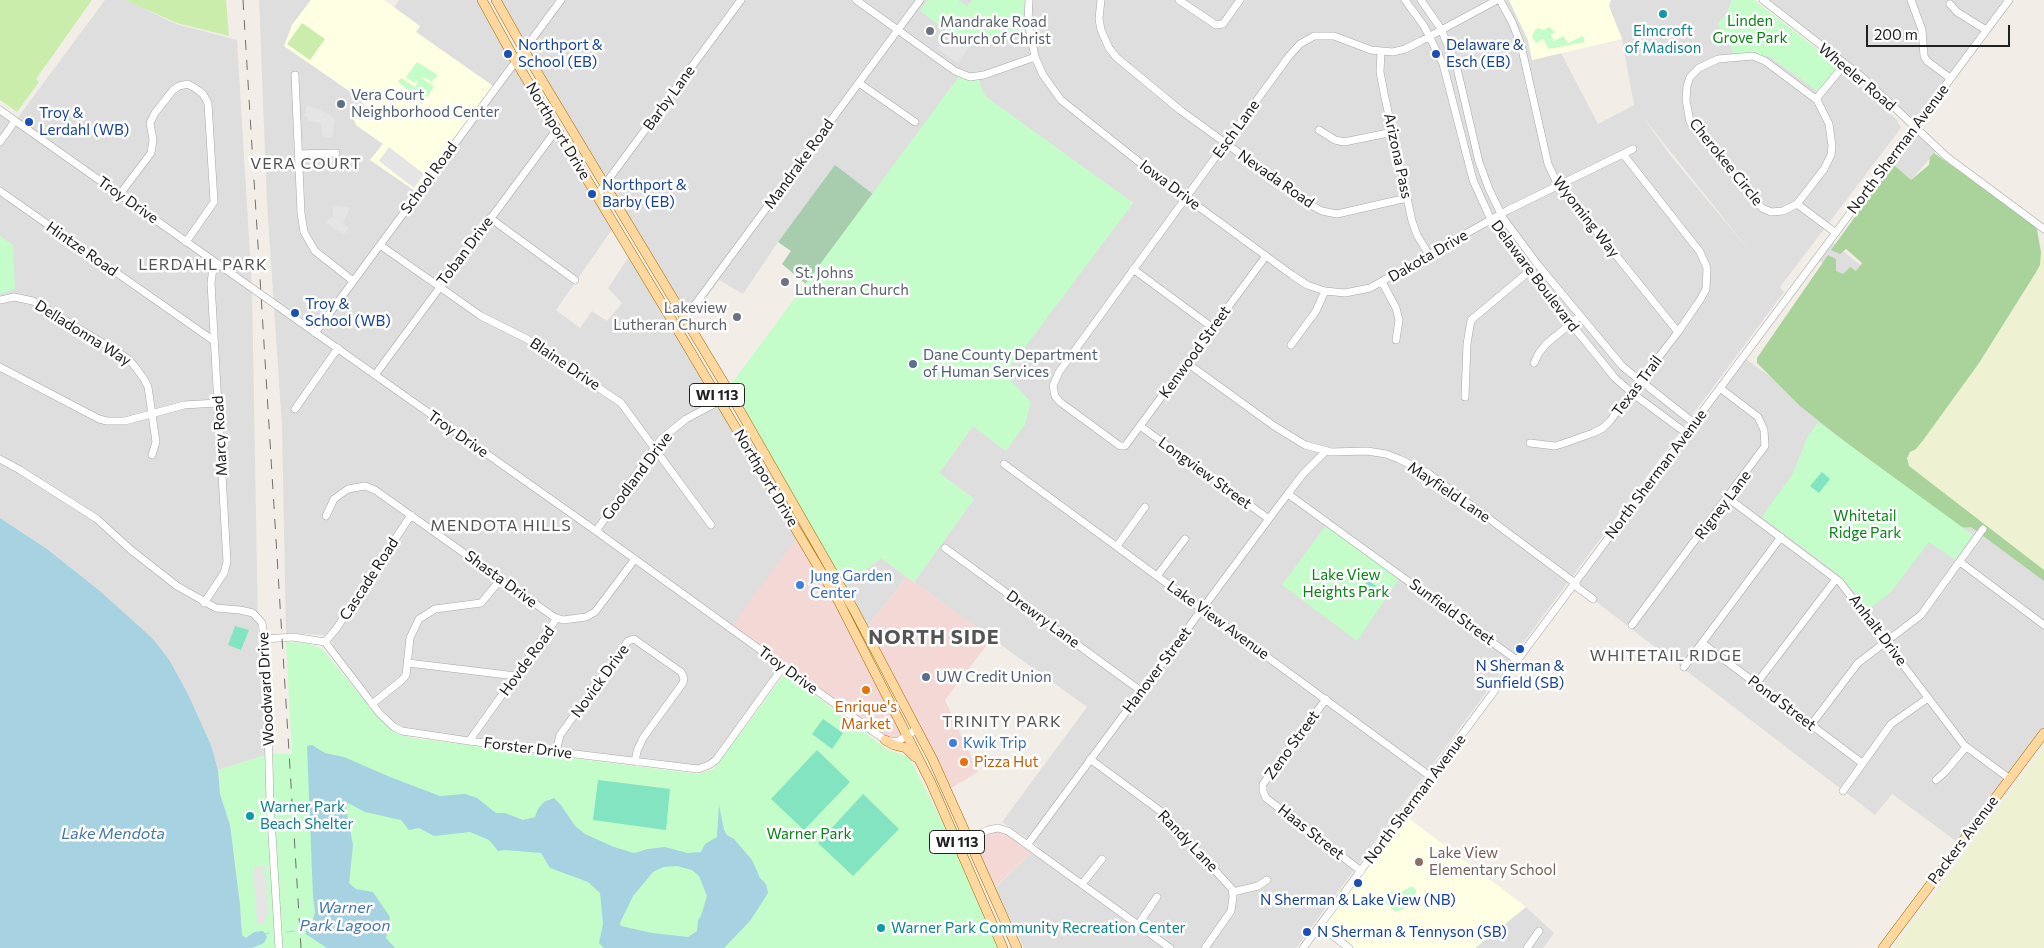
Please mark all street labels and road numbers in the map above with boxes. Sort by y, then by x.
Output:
street label: Wheeler Road [1815,39,1899,115]
street label: Barby Lane [639,62,699,134]
street label: Northport Drive [522,79,594,183]
street label: North Sherman Avenue [1843,81,1953,217]
street label: Esch Lane [1209,96,1263,162]
street label: Arizona Pass [1380,112,1416,200]
street label: Cherokee Circle [1685,115,1767,209]
street label: Mandrake Road [760,116,838,212]
street label: School Road [397,139,461,217]
street label: Nevada Road [1234,146,1318,212]
street label: Iowa Drive [1136,156,1204,214]
street label: Troy Drive [94,173,162,227]
street label: Wyoming Way [1549,173,1623,261]
street label: Toban Drive [433,213,497,289]
street label: Delaware Boulevard [1487,217,1583,335]
street label: Hintze Road [43,218,121,280]
street label: Dakota Drive [1385,226,1471,286]
street label: Delladonna Way [32,296,134,370]
street label: Kenwood Street [1156,302,1234,402]
street label: Blaine Drive [526,334,604,394]
street label: Texas Trail [1608,352,1666,420]
road number: WI 113 [690,384,744,406]
street label: Marcy Road [209,395,231,477]
street label: North Sherman Avenue [1601,406,1711,542]
street label: Troy Drive [424,407,492,461]
street label: Northport Drive [730,426,802,530]
street label: Goodland Drive [598,428,676,524]
street label: Longview Street [1155,433,1255,513]
street label: Mayfield Lane [1404,458,1494,526]
street label: Rigney Lane [1691,467,1755,543]
street label: Cascade Road [336,534,402,624]
street label: Shasta Drive [461,547,541,611]
street label: Sunfield Street [1406,575,1498,649]
street label: Lake View Avenue [1163,577,1273,663]
street label: Drewry Lane [1003,586,1083,652]
street label: Anhalt Drive [1845,591,1911,669]
street label: Hovde Road [496,623,558,699]
street label: Hanover Street [1119,623,1195,717]
street label: Woodward Drive [254,632,278,746]
street label: Novick Drive [567,641,633,721]
street label: Troy Drive [755,642,821,698]
street label: Pond Street [1744,672,1820,734]
street label: Zeno Street [1261,707,1323,783]
street label: North Sherman Avenue [1360,731,1470,867]
street label: Forster Drive [483,734,573,762]
street label: Packers Avenue [1924,792,2002,888]
street label: Haas Street [1274,801,1348,863]
street label: Randy Lane [1154,806,1222,876]
road number: WI 113 [930,830,984,854]

